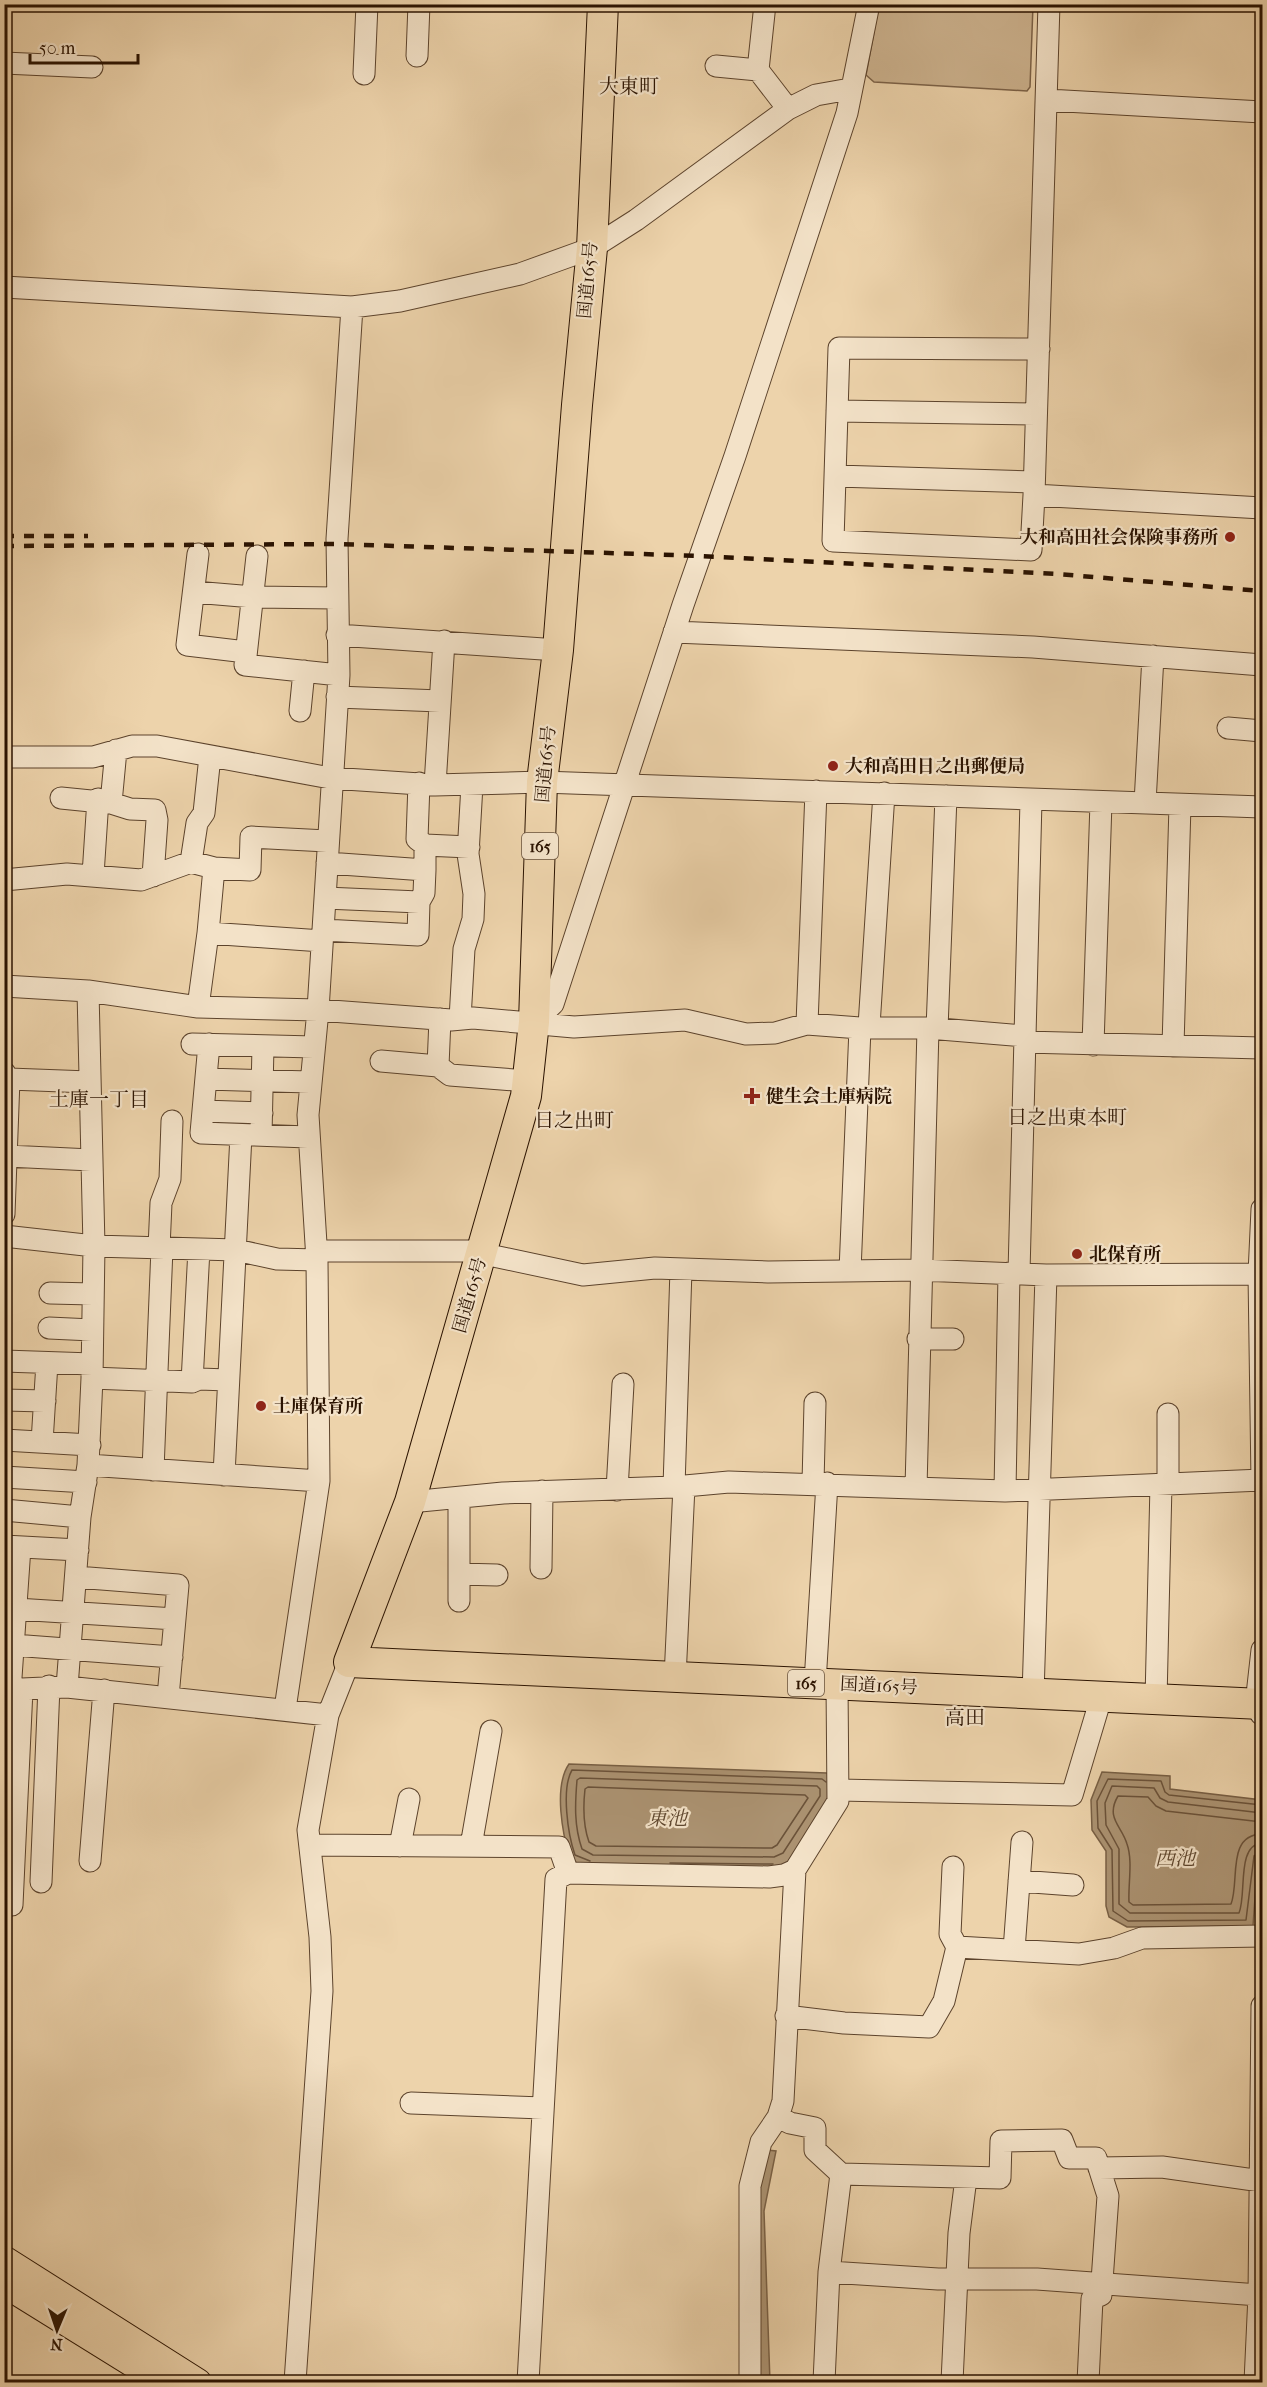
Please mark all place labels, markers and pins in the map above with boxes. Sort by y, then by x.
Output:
place label: 大和高田社会保険事務所 [1020,527,1218,548]
marker: 大和高田社会保険事務所 [1223,530,1237,544]
place label: 大和高田日之出郵便局 [845,756,1025,777]
marker: 大和高田日之出郵便局 [826,759,840,773]
place label: 健生会土庫病院 [766,1086,892,1107]
marker: 健生会土庫病院 [743,1087,761,1105]
place label: 北保育所 [1089,1244,1161,1265]
marker: 北保育所 [1070,1247,1084,1261]
place label: 土庫保育所 [273,1396,363,1417]
marker: 土庫保育所 [254,1399,268,1413]

